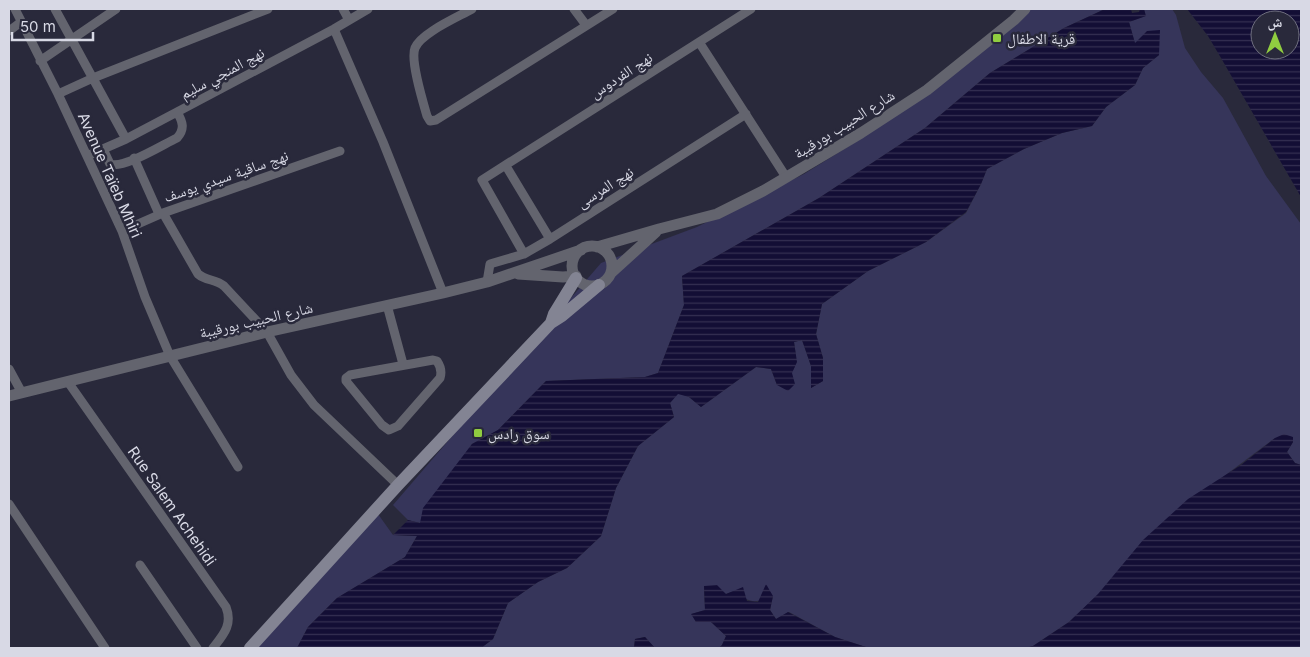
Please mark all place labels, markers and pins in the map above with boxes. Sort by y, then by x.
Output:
place label: قرية الاطفال [1007,29,1075,49]
marker: قرية الاطفال [991,32,1003,44]
place label: سوق رادس [488,424,550,444]
marker: سوق رادس [472,427,484,439]

